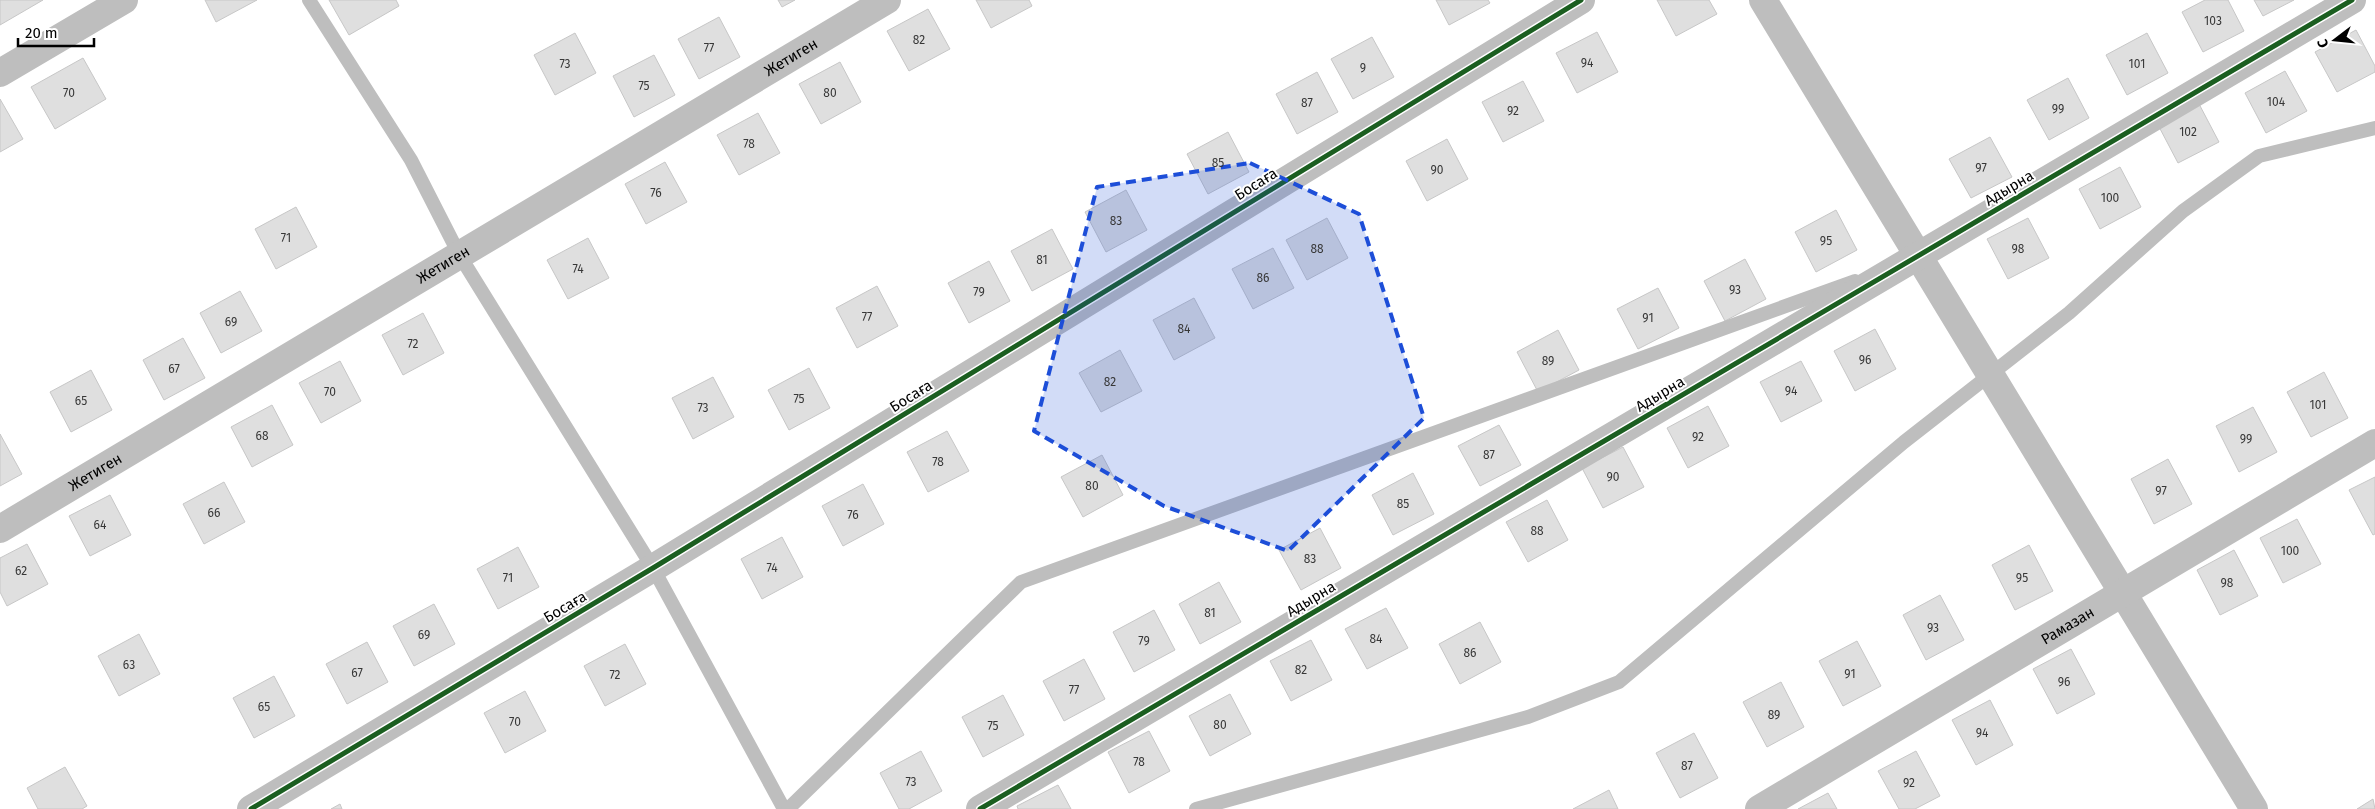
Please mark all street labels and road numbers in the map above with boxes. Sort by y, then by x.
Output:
street label: Жетиген [761,34,821,80]
street label: Босаға [1231,164,1281,204]
street label: Адырна [1981,166,2037,210]
street label: Жетиген [413,242,473,288]
street label: Адырна [1632,372,1688,416]
street label: Босаға [886,376,936,416]
street label: Жетиген [65,449,125,495]
street label: Адырна [1283,577,1339,621]
street label: Босаға [540,587,590,627]
street label: Рамазан [2038,603,2097,648]

